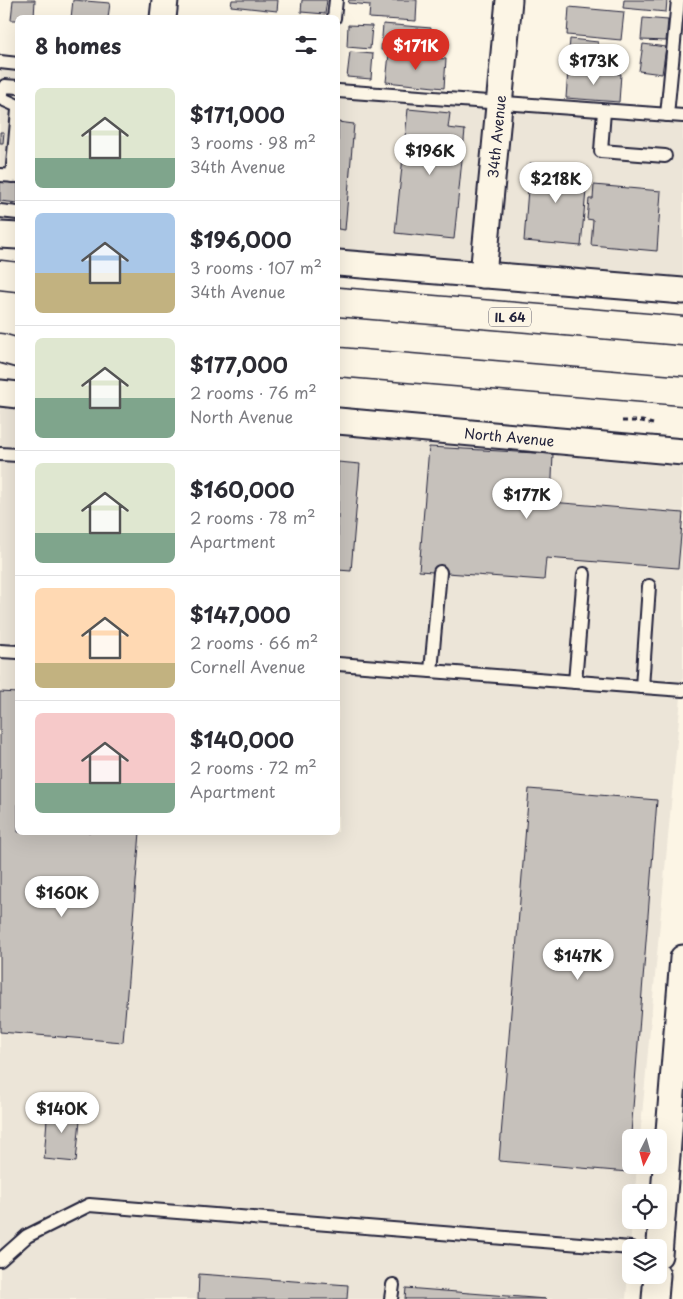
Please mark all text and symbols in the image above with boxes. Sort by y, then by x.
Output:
pin: $171K [381,28,451,71]
text: 8 homes [35,29,121,61]
icon: filters [292,31,320,59]
text: $171K [393,33,439,57]
pin: $173K [559,44,629,86]
text: $173K [569,48,619,72]
street label: 34th Avenue [482,94,511,179]
text: $171,000 [190,98,285,130]
icon: home [75,108,135,168]
text: 3 rooms · 98 m² [190,130,316,154]
pin: $196K [395,134,465,176]
text: $196K [405,138,455,162]
text: 34th Avenue [190,154,286,178]
pin: $218K [521,162,591,204]
text: $218K [530,166,582,190]
text: $196,000 [190,223,292,255]
icon: home [75,233,135,293]
text: 3 rooms · 107 m² [190,255,322,279]
text: 34th Avenue [190,279,286,303]
road number: IL 64 [489,308,531,326]
text: $177,000 [190,348,288,380]
icon: home [75,358,135,418]
text: 2 rooms · 76 m² [190,380,317,404]
text: North Avenue [190,404,293,428]
street label: North Avenue [463,422,556,451]
text: $160,000 [190,473,294,505]
pin: $177K [492,478,562,520]
text: $177K [503,482,551,506]
icon: home [75,483,135,543]
text: 2 rooms · 78 m² [190,505,316,529]
text: Apartment [190,529,275,553]
text: $147,000 [190,598,290,630]
icon: home [75,608,135,668]
text: 2 rooms · 66 m² [190,630,318,654]
text: Cornell Avenue [190,654,305,678]
text: $140,000 [190,723,294,755]
icon: home [75,733,135,793]
text: 2 rooms · 72 m² [190,755,317,779]
text: Apartment [190,779,275,803]
pin: $160K [27,876,97,918]
text: $160K [36,880,88,904]
pin: $147K [543,938,613,981]
text: $147K [554,943,602,967]
pin: $140K [27,1092,97,1134]
text: $140K [36,1096,88,1120]
north arrow [622,1129,668,1174]
map controls [622,1129,667,1284]
button: locate [622,1184,667,1229]
button: layers [622,1239,667,1284]

